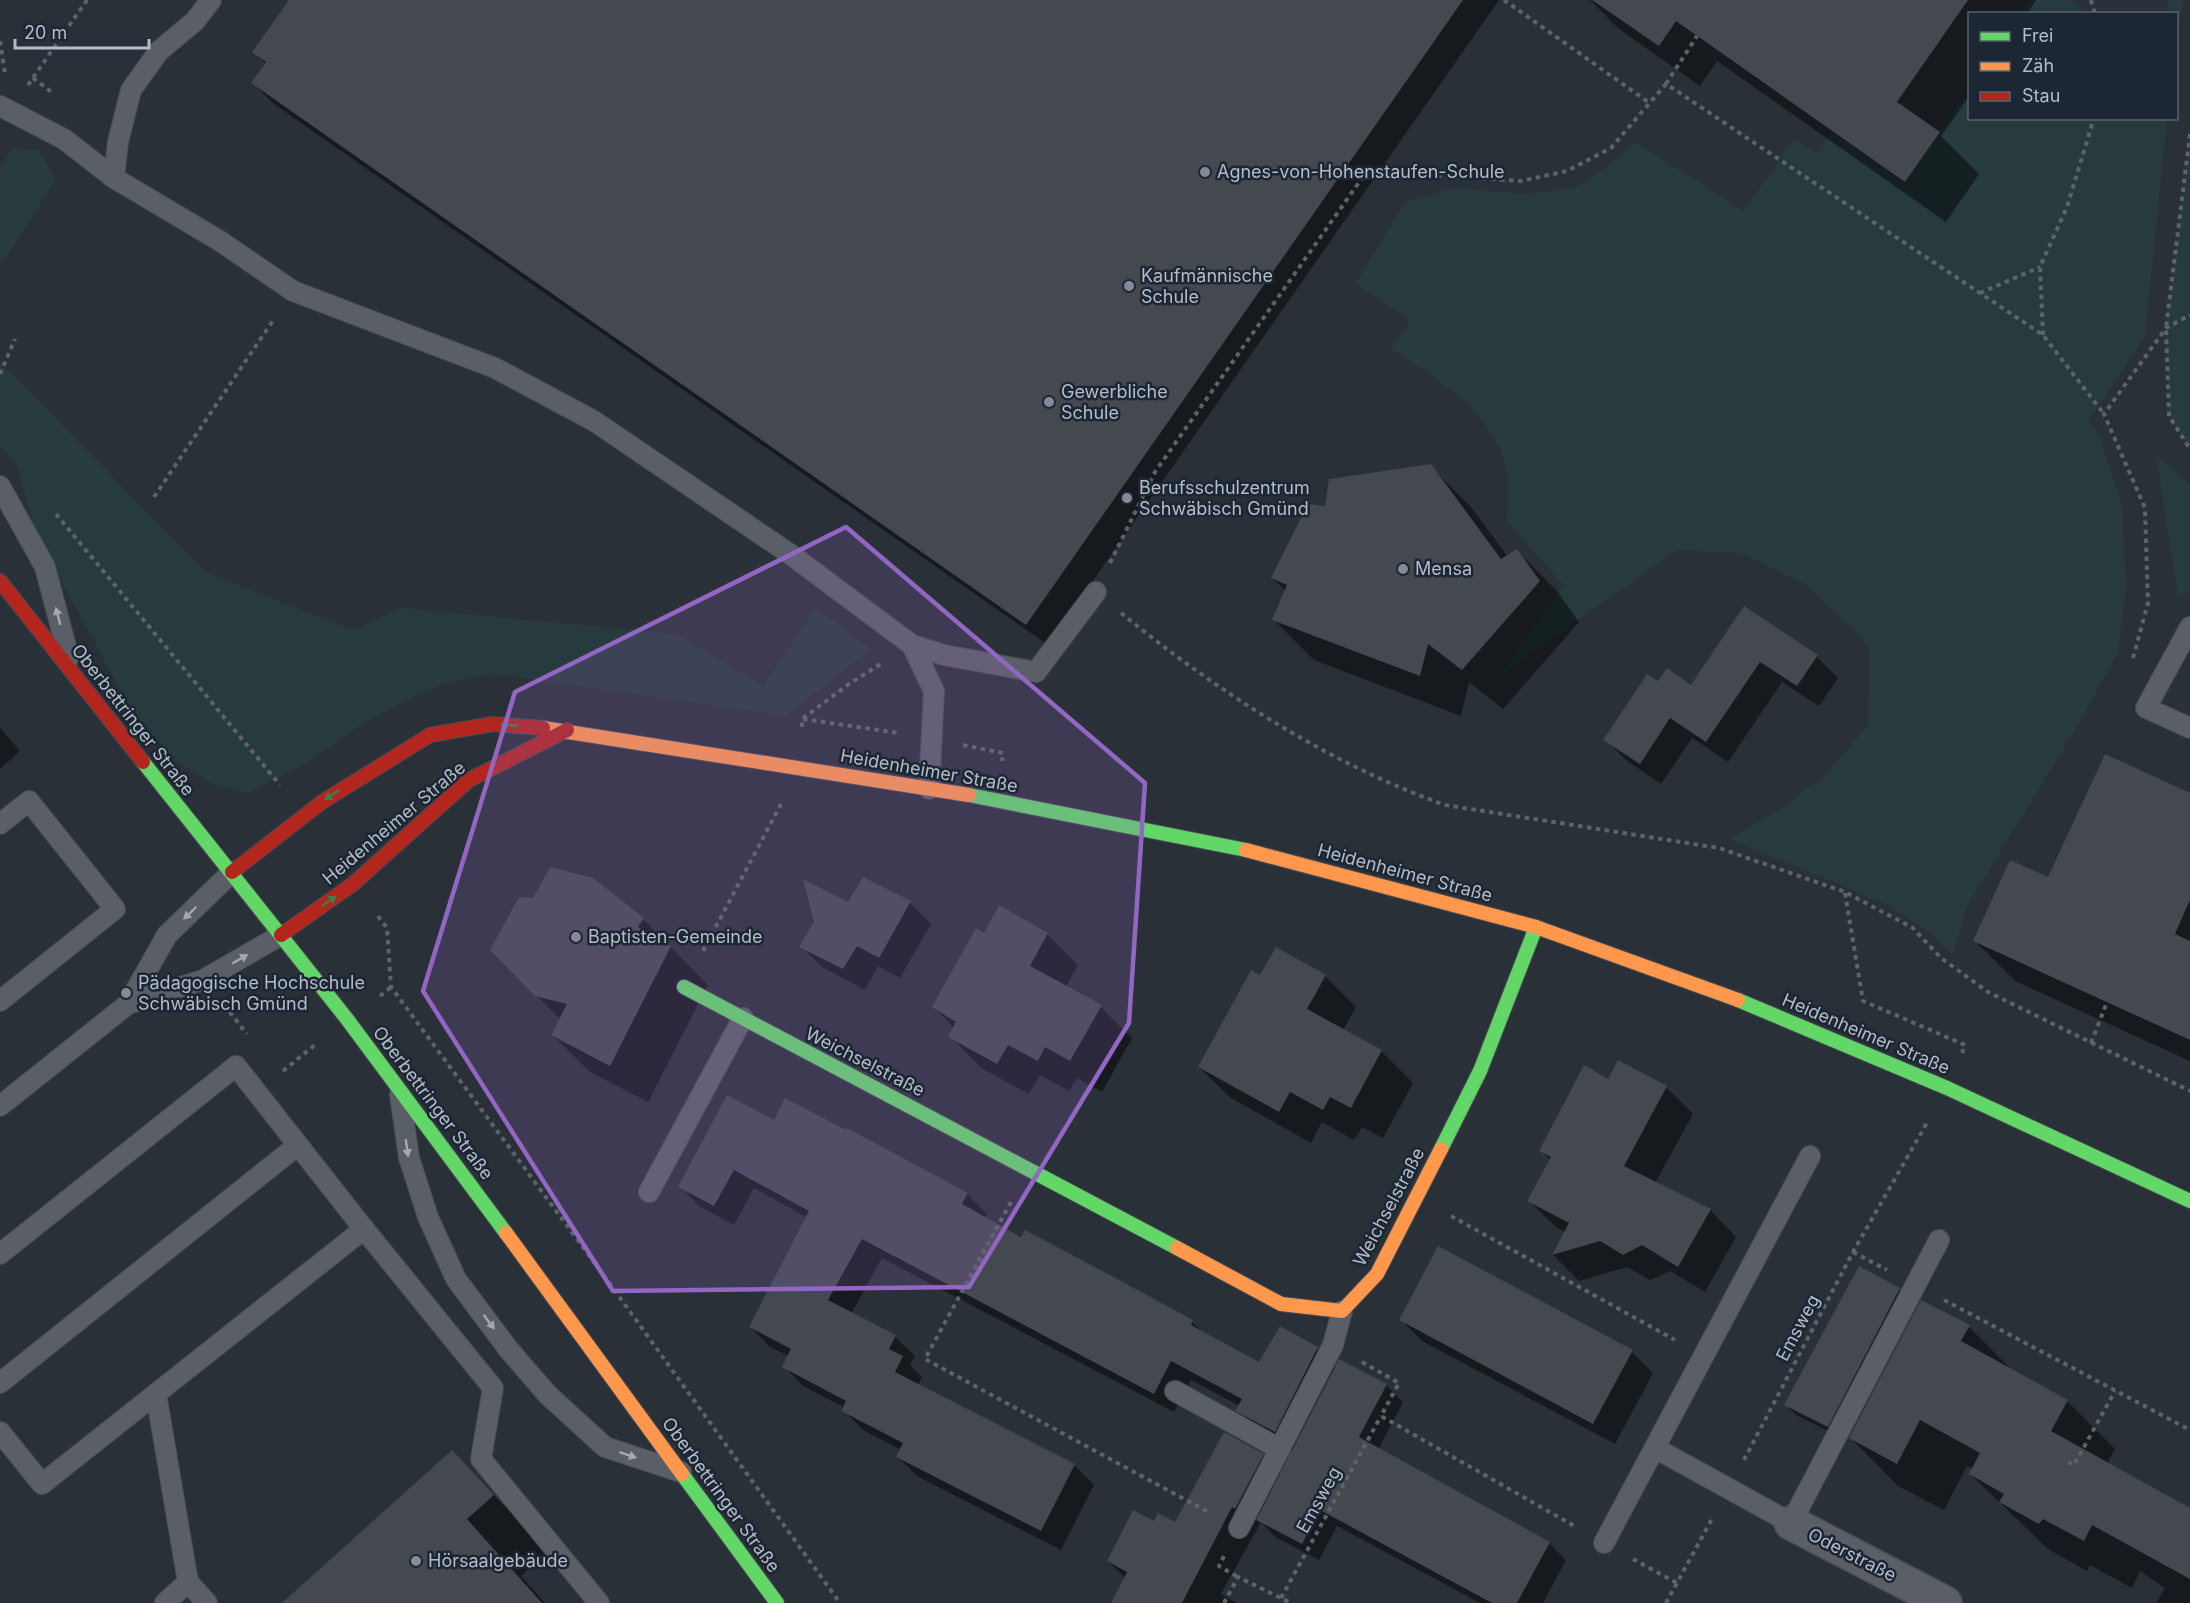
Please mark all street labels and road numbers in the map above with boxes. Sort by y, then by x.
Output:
street label: Oberbettringer Straße [68,640,199,800]
street label: Heidenheimer Straße [839,745,1019,796]
street label: Heidenheimer Straße [318,757,469,888]
street label: Heidenheimer Straße [1316,839,1495,906]
street label: Heidenheimer Straße [1779,989,1953,1078]
street label: Oberbettringer Straße [369,1022,498,1184]
street label: Weichselstraße [802,1023,928,1101]
street label: Weichselstraße [1349,1144,1429,1269]
street label: Emsweg [1771,1291,1824,1364]
street label: Oberbettringer Straße [658,1413,785,1576]
street label: Emsweg [1292,1463,1345,1536]
street label: Oderstraße [1805,1523,1900,1586]

